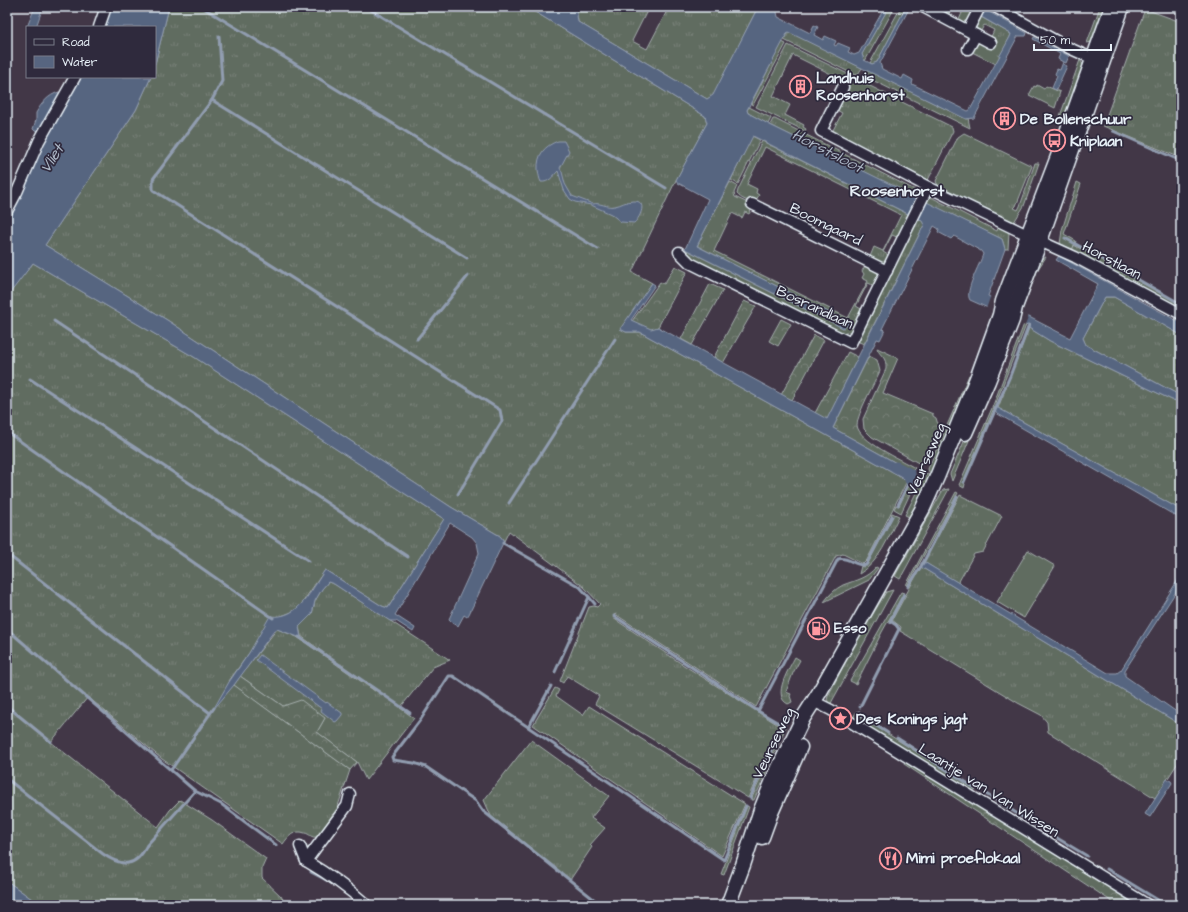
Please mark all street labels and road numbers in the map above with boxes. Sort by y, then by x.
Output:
street label: Boomgaard [786,198,866,252]
street label: Horstlaan [1078,236,1146,285]
street label: Bosrandlaan [773,280,857,335]
street label: Veurseweg [902,419,952,499]
street label: Veurseweg [747,704,801,783]
street label: Laantje van Van Wissen [914,738,1064,843]

